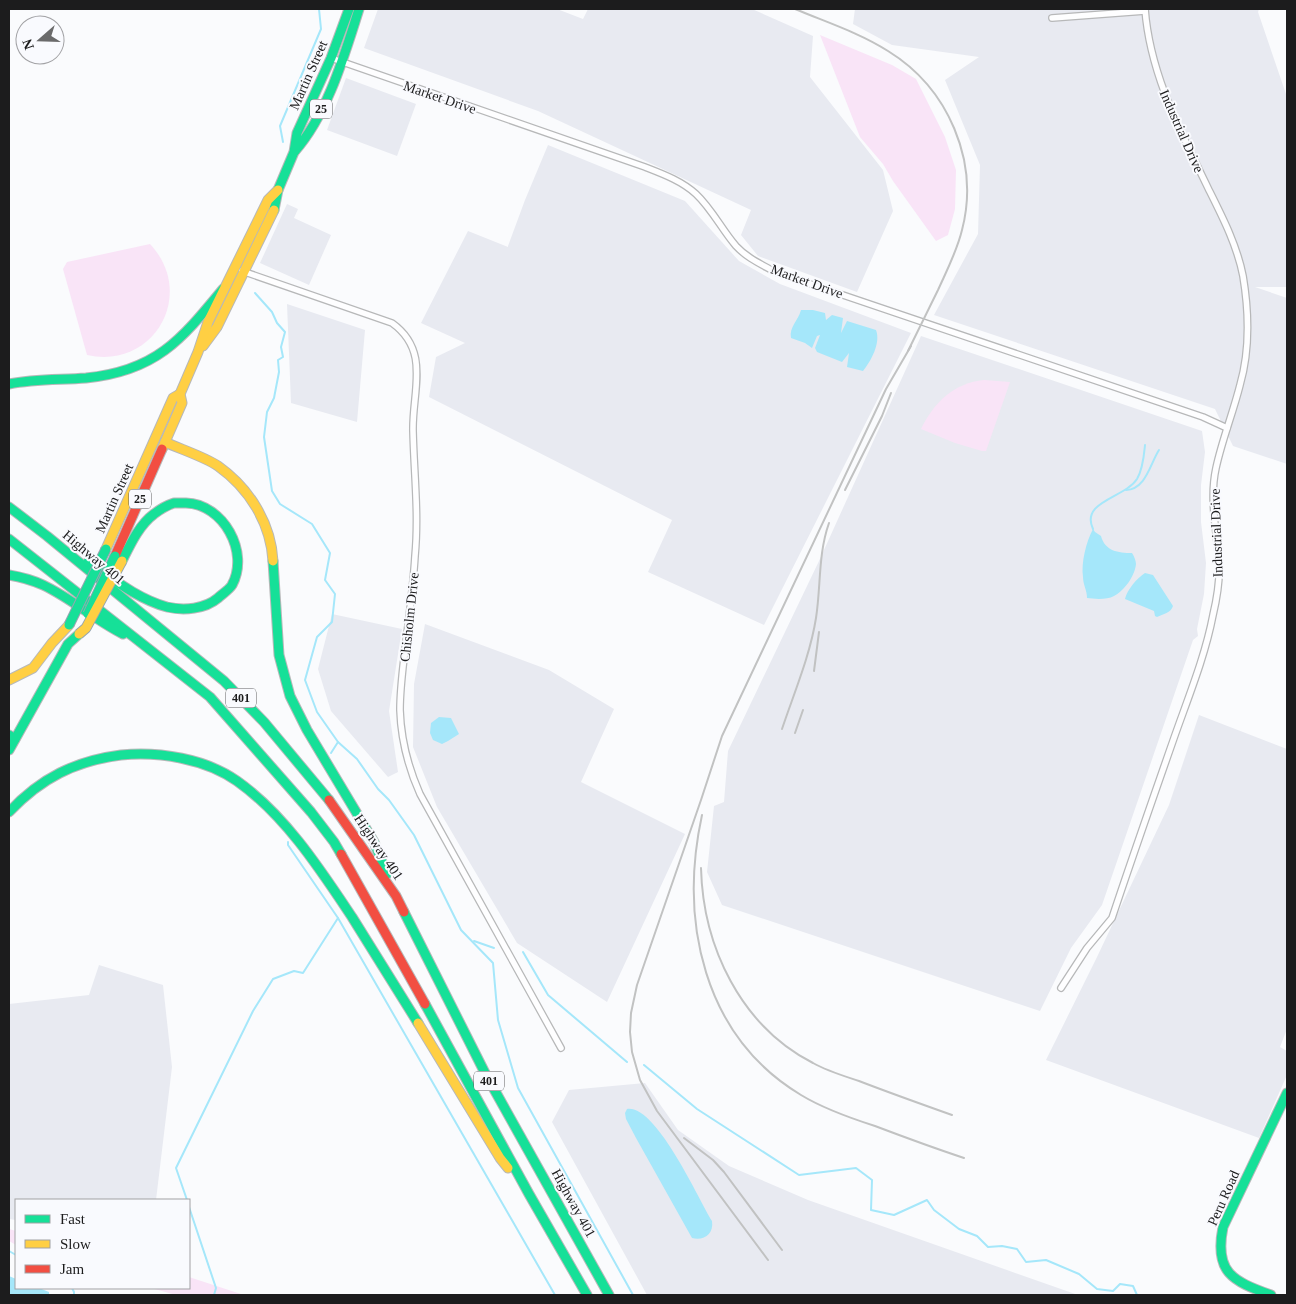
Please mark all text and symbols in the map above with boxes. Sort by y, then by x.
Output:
north arrow [15,15,65,65]
text: N [19,37,37,52]
street label: Martin Street [287,38,330,112]
street label: Market Drive [402,78,478,117]
street label: Industrial Drive [1157,87,1207,175]
road number: 25 [310,100,332,118]
street label: Market Drive [769,261,845,301]
street label: Martin Street [93,461,136,535]
street label: Industrial Drive [1207,488,1226,578]
road number: 25 [129,489,151,508]
street label: Highway 401 [60,527,128,587]
street label: Chisholm Drive [397,572,422,663]
road number: 401 [226,688,256,708]
street label: Highway 401 [351,812,406,883]
road number: 401 [474,1072,504,1090]
street label: Highway 401 [549,1166,599,1240]
street label: Peru Road [1205,1168,1242,1228]
legend [15,1199,190,1289]
text: Fast [60,1211,86,1227]
text: Slow [60,1236,91,1252]
text: Jam [60,1261,84,1277]

